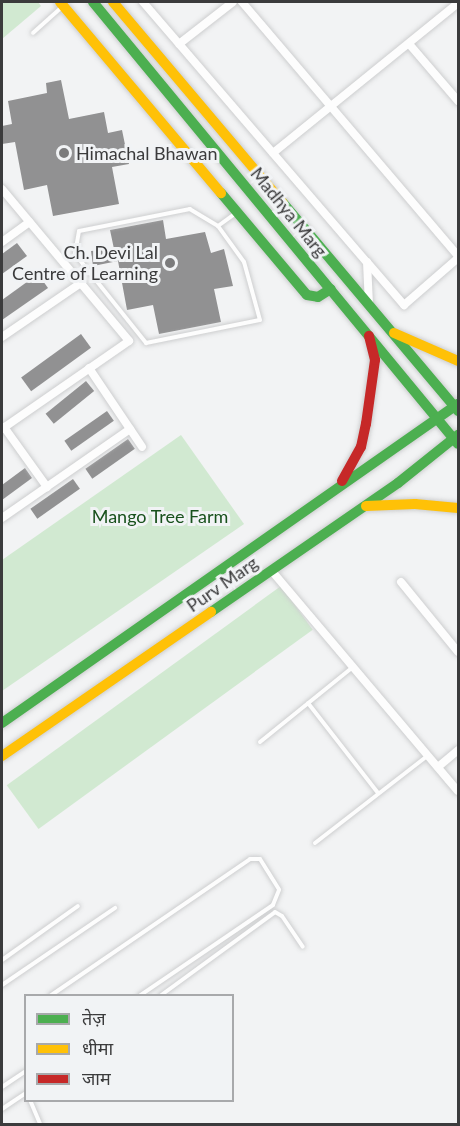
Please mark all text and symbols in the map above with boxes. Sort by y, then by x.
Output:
place label: Himachal Bhawan [76,142,218,164]
marker: Himachal Bhawan [57,146,71,160]
street label: Madhya Marg [246,163,332,261]
place label: Ch. Devi Lal Centre of Learning [12,242,158,284]
marker: Ch. Devi Lal Centre of Learning [163,256,177,270]
park label: Mango Tree Farm [91,505,229,527]
street label: Purv Marg [182,552,262,616]
legend [24,994,234,1102]
text: तेज़ [82,1007,106,1029]
text: धीमा [82,1037,113,1059]
text: जाम [82,1067,111,1089]

